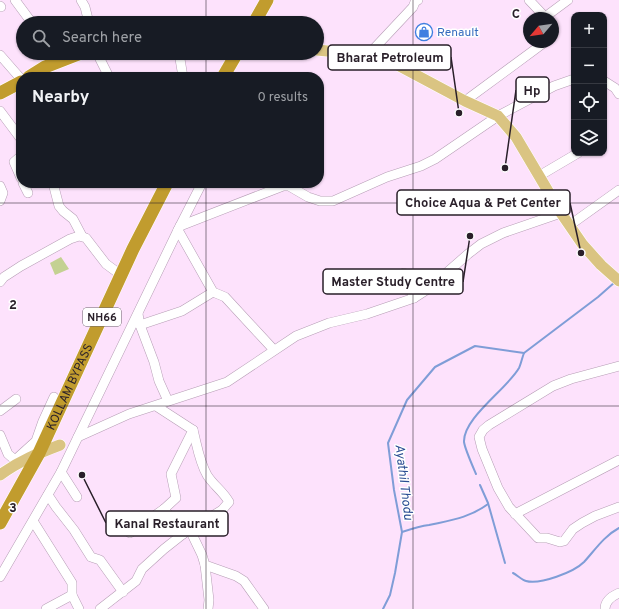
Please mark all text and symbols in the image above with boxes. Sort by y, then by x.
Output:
text: C [512,7,520,23]
north arrow [523,12,559,48]
map controls [571,12,607,156]
button: + [571,12,607,48]
search box [16,16,324,60]
shop icon: Renault [414,22,434,42]
place label: Renault [437,25,479,41]
icon: search [30,27,52,49]
text: Search here [62,29,142,48]
callout: Bharat Petroleum [328,45,451,70]
button: − [571,48,607,84]
text: Bharat Petroleum [336,51,444,67]
callout: Hp [516,77,549,102]
text: Hp [524,84,540,100]
button: locate [571,84,607,120]
text: Nearby [32,87,89,109]
text: 0 results [257,90,308,106]
button: layers [571,120,607,156]
callout: Choice Aqua & Pet Center [397,190,570,215]
text: Choice Aqua & Pet Center [405,196,562,212]
callout: Master Study Centre [323,269,463,294]
text: Master Study Centre [331,275,455,291]
text: 2 [9,298,17,314]
road number: NH66 [83,308,121,326]
street label: KOLLAM BYPASS [44,341,97,433]
water label: Ayathil Thodu [390,443,416,522]
text: 3 [9,501,17,517]
callout: Kanal Restaurant [106,511,228,536]
text: Kanal Restaurant [114,517,220,533]

